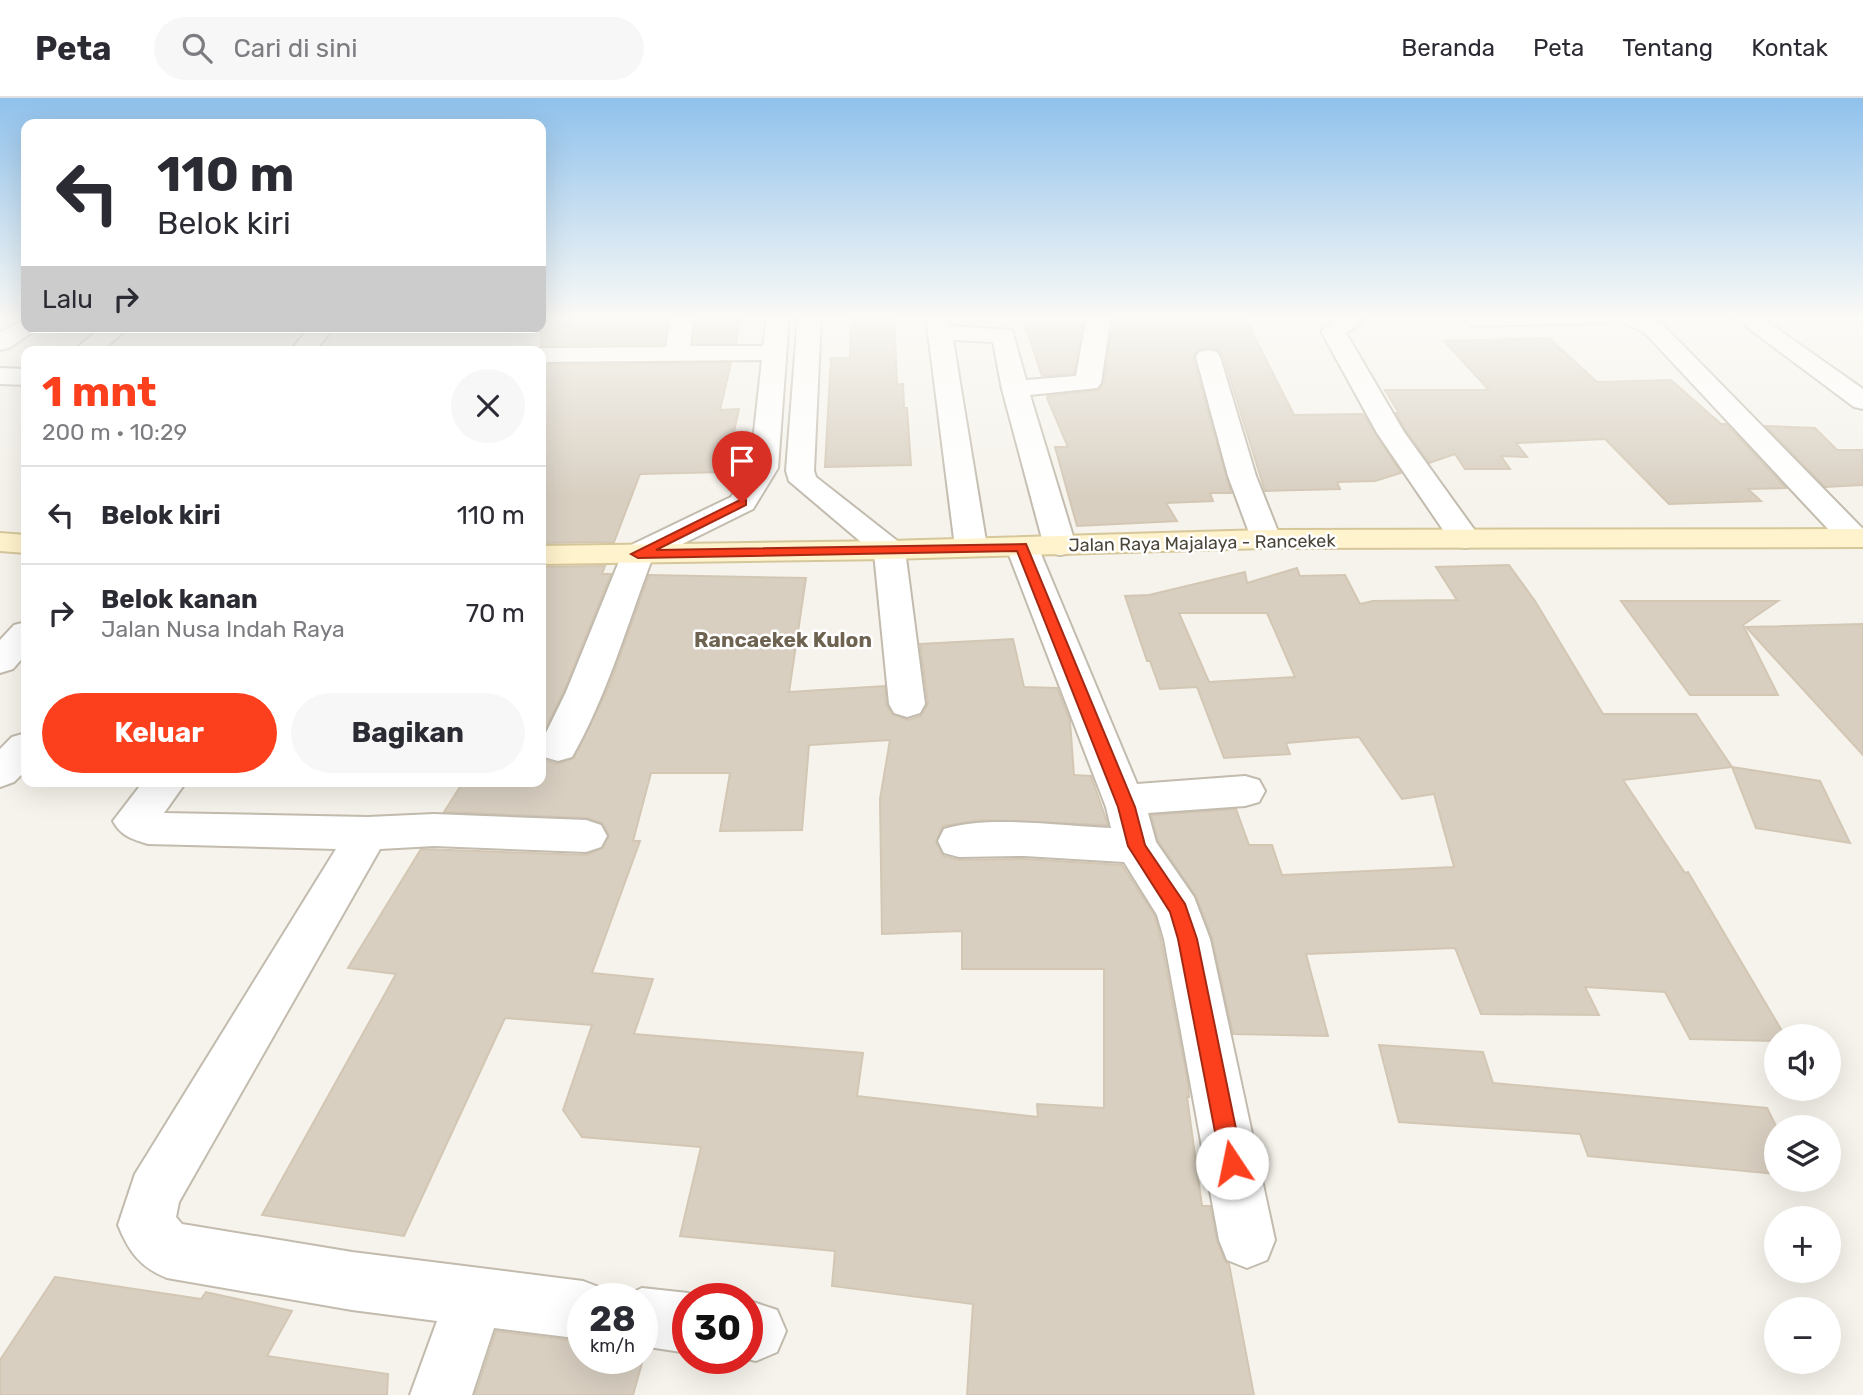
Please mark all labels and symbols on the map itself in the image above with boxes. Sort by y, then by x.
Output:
pin [712,431,772,503]
street label: Jalan Raya Majalaya - Rancekek [1068,530,1337,556]
district label: Rancaekek Kulon [694,627,872,652]
position arrow [1195,1126,1269,1200]
speed limit sign: 30 [672,1283,763,1374]

